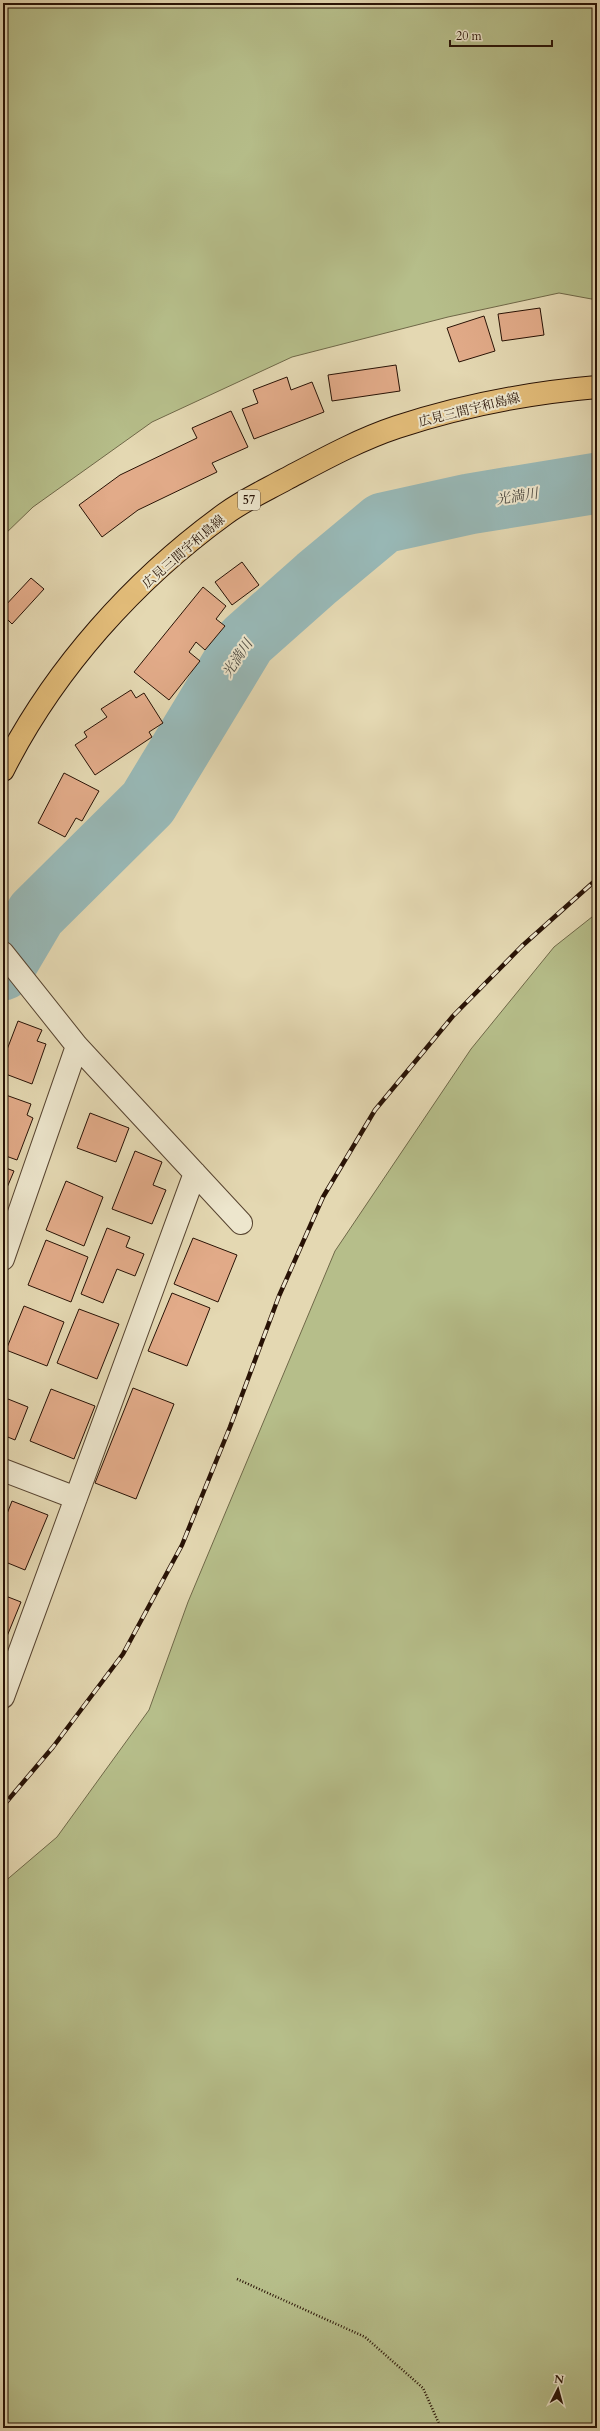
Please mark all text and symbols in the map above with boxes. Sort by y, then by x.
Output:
scale bar [450,22,552,48]
text: 20 m [456,28,483,44]
street label: 広見三間宇和島線 [417,389,522,431]
water label: 光満川 [495,484,541,509]
road number: 57 [238,490,260,510]
street label: 広見三間宇和島線 [139,511,229,593]
water label: 光満川 [218,634,258,681]
north arrow [538,2369,578,2409]
text: N [553,2372,565,2388]

